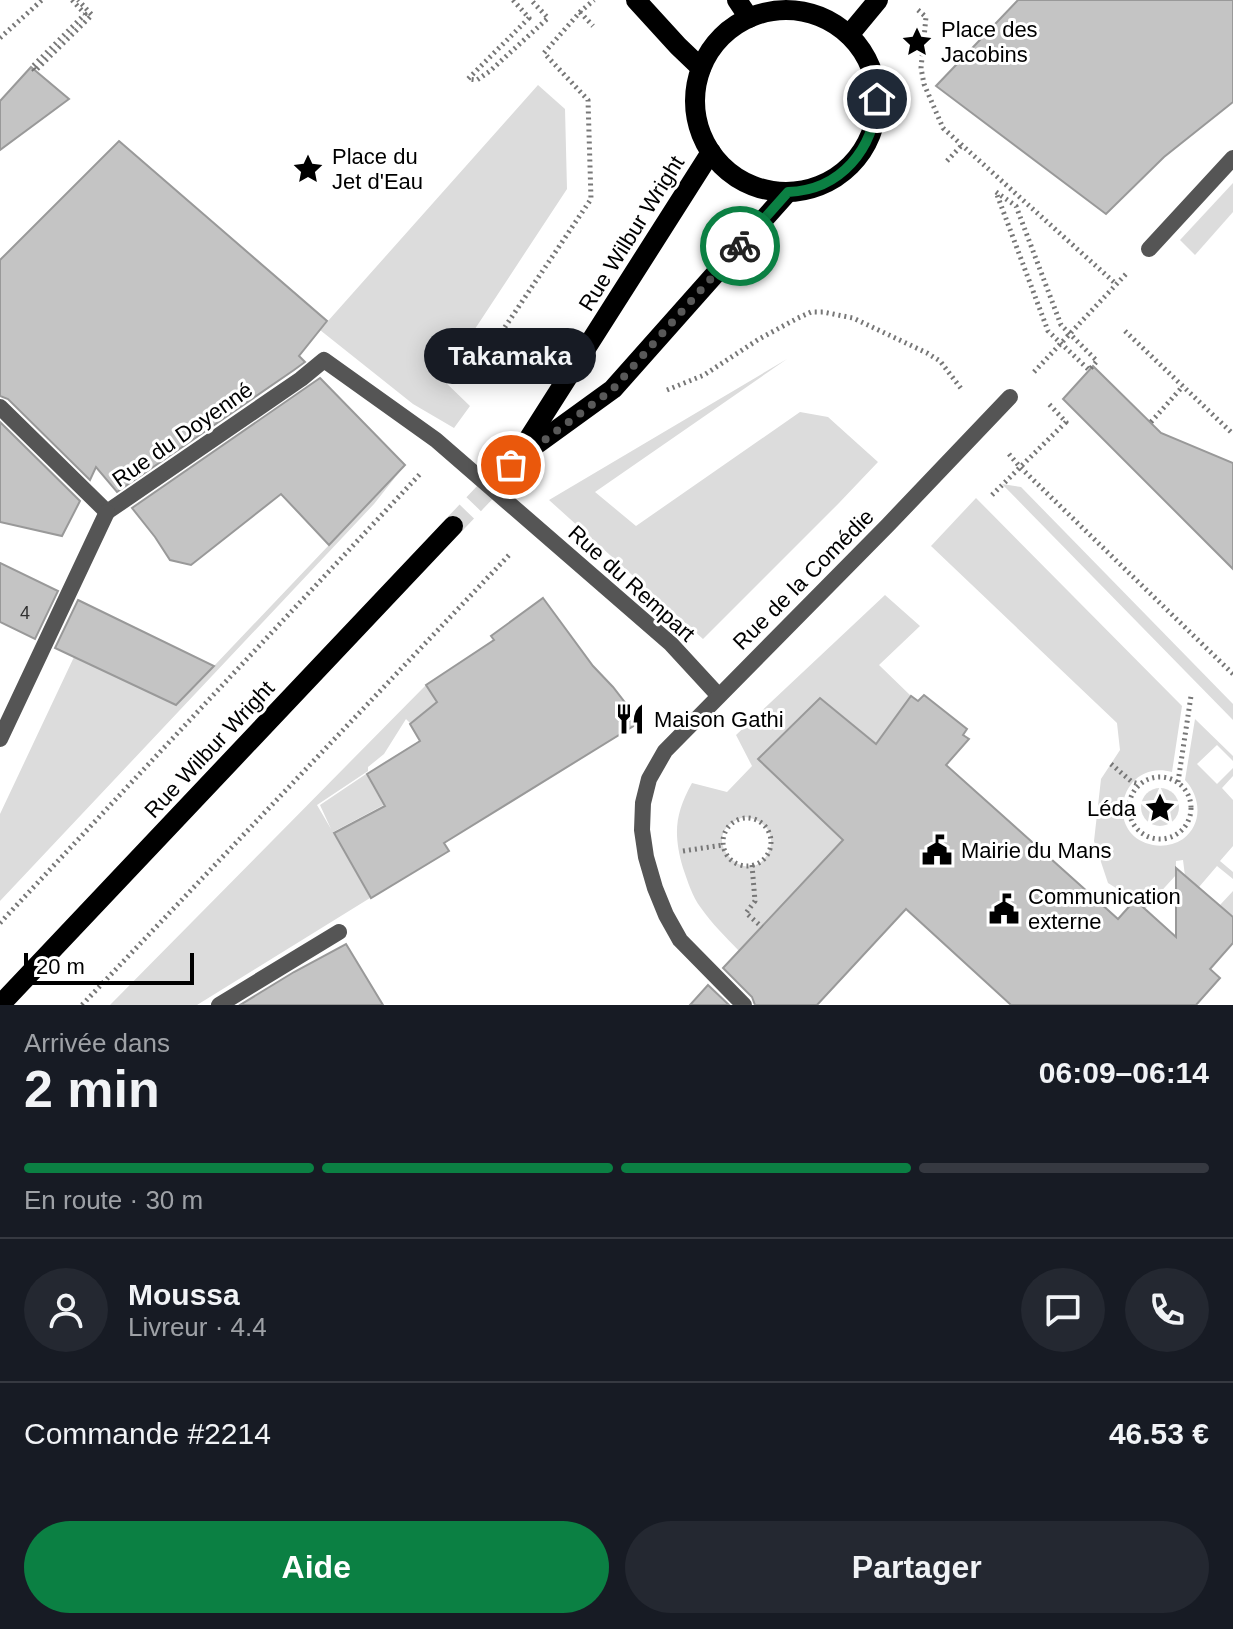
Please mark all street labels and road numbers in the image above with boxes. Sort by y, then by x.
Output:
street label: Rue Wilbur Wright [574,151,689,315]
street label: Rue du Doyenné [107,377,257,492]
street label: Rue de la Comédie [728,504,879,655]
street label: Rue du Rempart [563,520,700,647]
street label: Rue Wilbur Wright [139,676,279,823]

